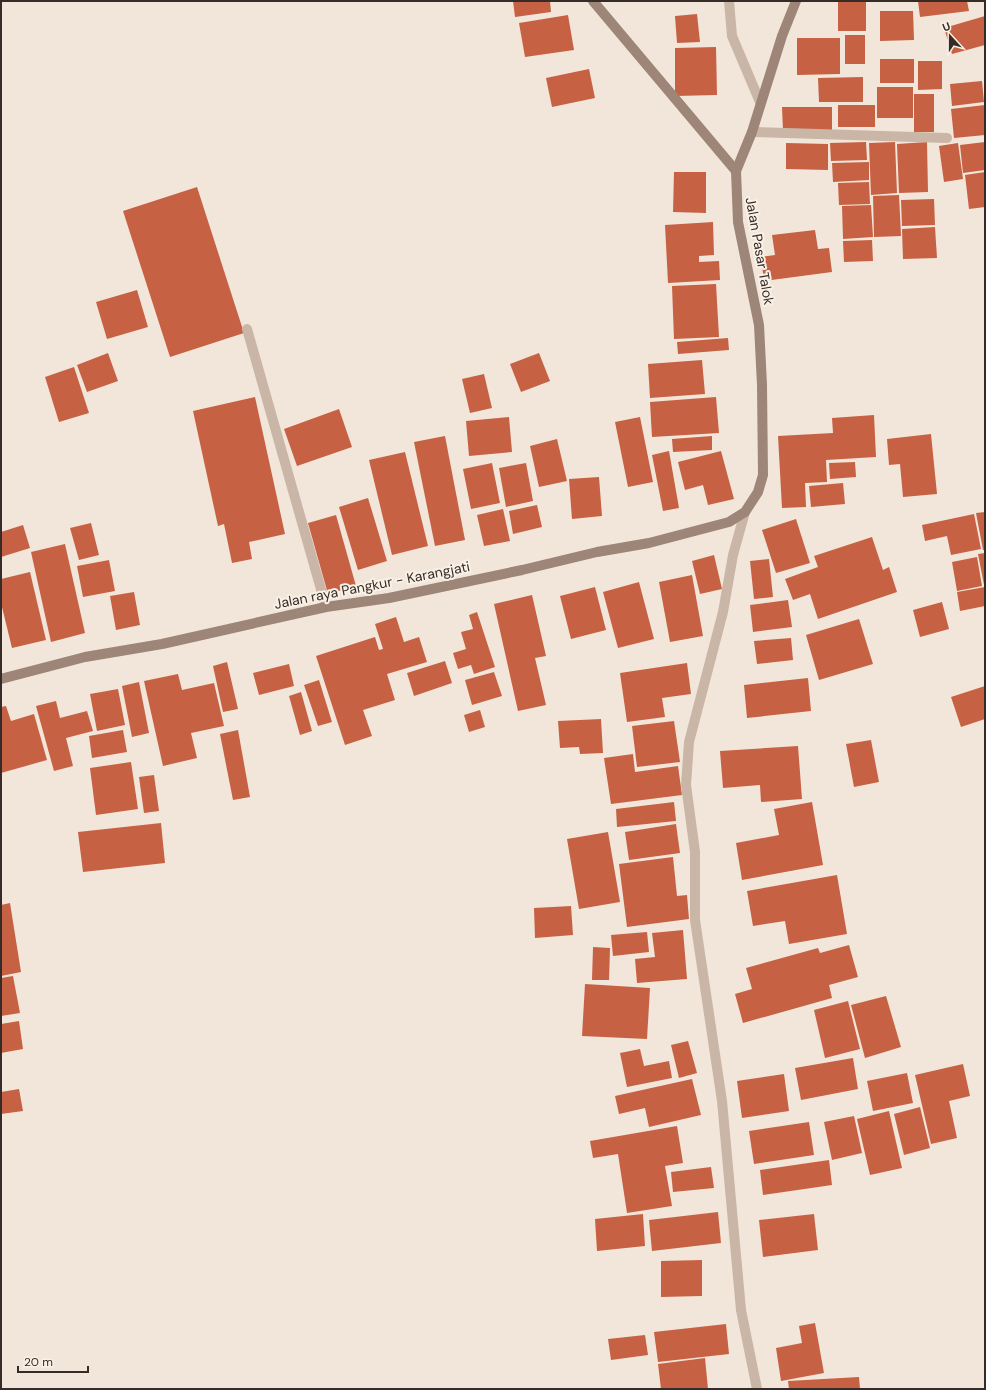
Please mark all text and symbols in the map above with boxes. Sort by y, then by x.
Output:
north arrow [930,16,970,56]
text: U [940,19,952,35]
street label: Jalan Pasar Talok [742,196,778,306]
street label: Jalan raya Pangkur - Karangjati [273,557,471,613]
scale bar [18,1348,88,1374]
text: 20 m [24,1354,53,1370]

